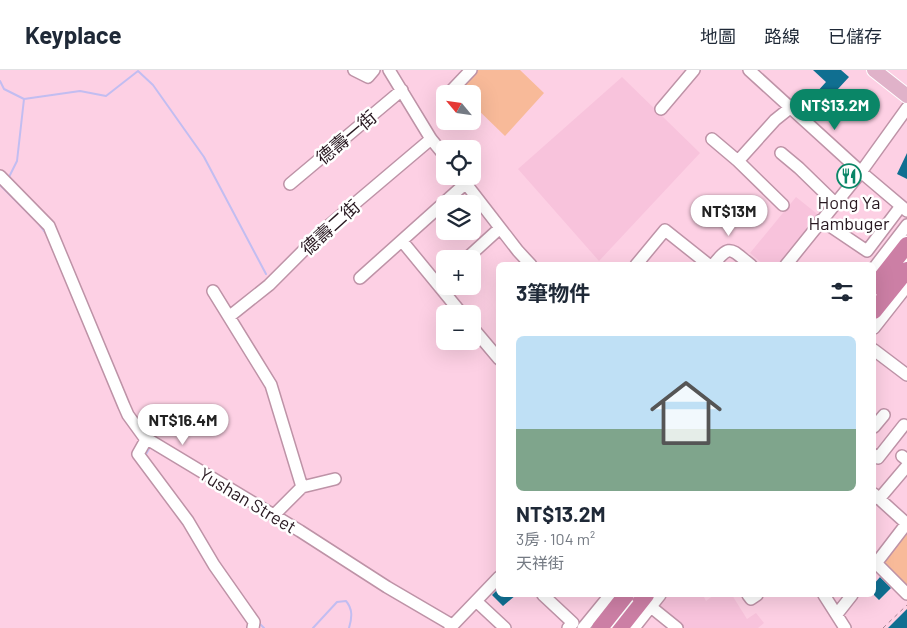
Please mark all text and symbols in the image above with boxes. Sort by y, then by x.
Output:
text: Keyplace [25,20,122,49]
text: 地圖 [700,25,736,47]
text: 路線 [764,25,800,47]
text: 已儲存 [828,25,882,47]
north arrow [436,85,481,130]
map controls [436,85,481,350]
pin: NT$13.2M [783,88,887,131]
text: NT$13.2M [801,95,869,114]
street label: 德壽一街 [311,105,381,169]
button: locate [436,140,481,185]
restaurant icon: Hong Ya Hambuger [836,163,862,189]
place label: Hong Ya Hambuger [808,191,890,234]
pin: NT$13M [688,194,770,237]
street label: 德壽二街 [296,195,364,259]
button: layers [436,195,481,240]
text: NT$13M [702,201,756,220]
button: + [436,250,481,295]
icon: filters [828,278,856,306]
text: 3筆物件 [516,280,590,305]
button: − [436,305,481,350]
icon: home [641,368,731,458]
pin: NT$16.4M [131,404,235,446]
text: NT$16.4M [149,410,217,429]
street label: Yushan Street [195,462,301,538]
text: NT$13.2M [516,501,605,526]
text: 3房 · 104 m² [516,529,595,548]
text: 天祥街 [516,553,564,572]

